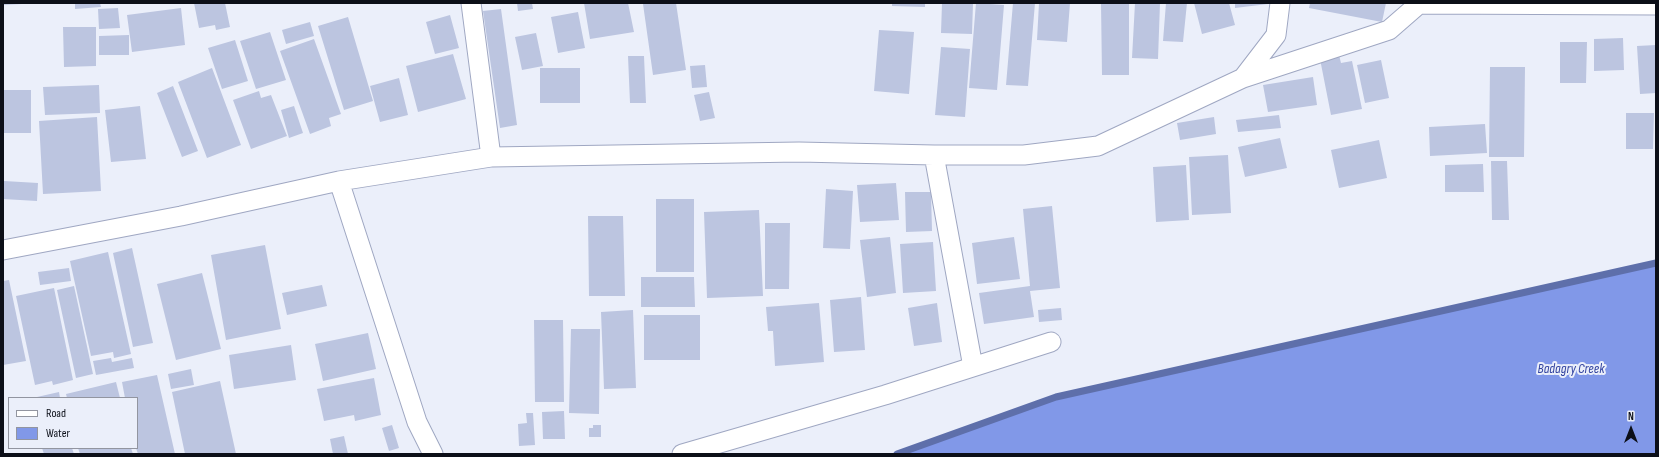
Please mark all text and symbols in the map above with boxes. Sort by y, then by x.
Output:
water label: Badagry Creek [1538,361,1604,377]
legend [8,397,138,449]
text: Road [46,406,66,421]
north arrow [1611,409,1651,449]
text: N [1628,410,1634,423]
text: Water [46,426,70,441]

